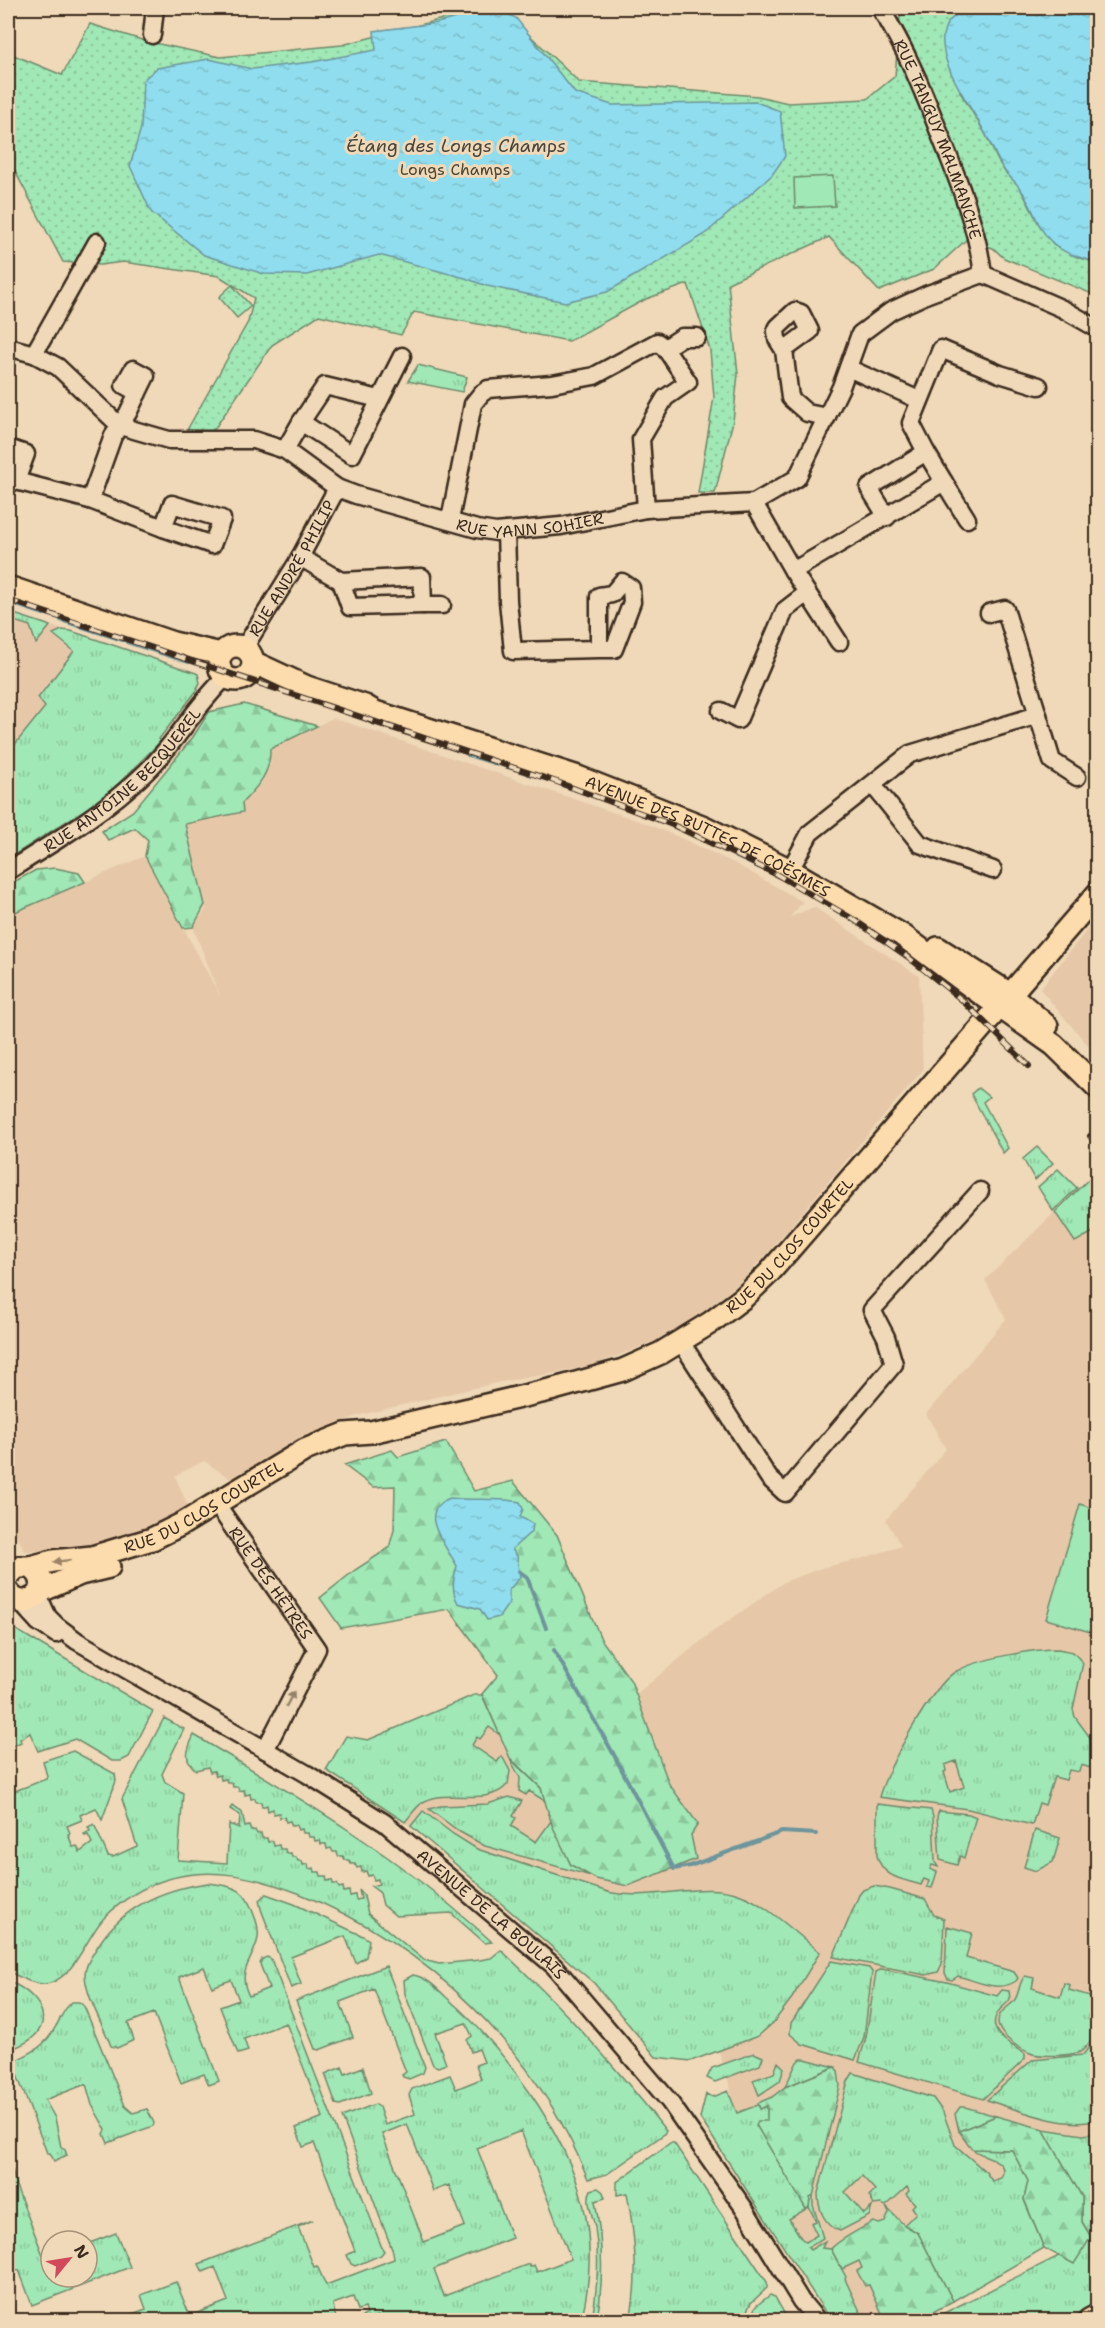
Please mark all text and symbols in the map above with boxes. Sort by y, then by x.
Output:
street label: RUE TANGUY MALMANCHE [889,36,986,241]
water label: Étang des Longs Champs [346,134,566,158]
park label: Longs Champs [400,159,510,180]
street label: RUE ANDRÉ PHILIP [244,496,340,640]
street label: RUE YANN SOHIER [454,508,605,543]
street label: RUE ANTOINE BECQUEREL [39,704,206,857]
street label: AVENUE DES BUTTES DE COËSMES [582,771,834,902]
street label: RUE DU CLOS COURTEL [722,1173,858,1318]
street label: RUE DU CLOS COURTEL [122,1456,287,1558]
street label: RUE DES HÊTRES [224,1522,317,1644]
one-way arrow [53,1556,72,1566]
one-way arrow [285,1690,295,1708]
street label: AVENUE DE LA BOULAIS [412,1845,571,1984]
north arrow [39,2229,99,2289]
text: N [69,2241,94,2262]

